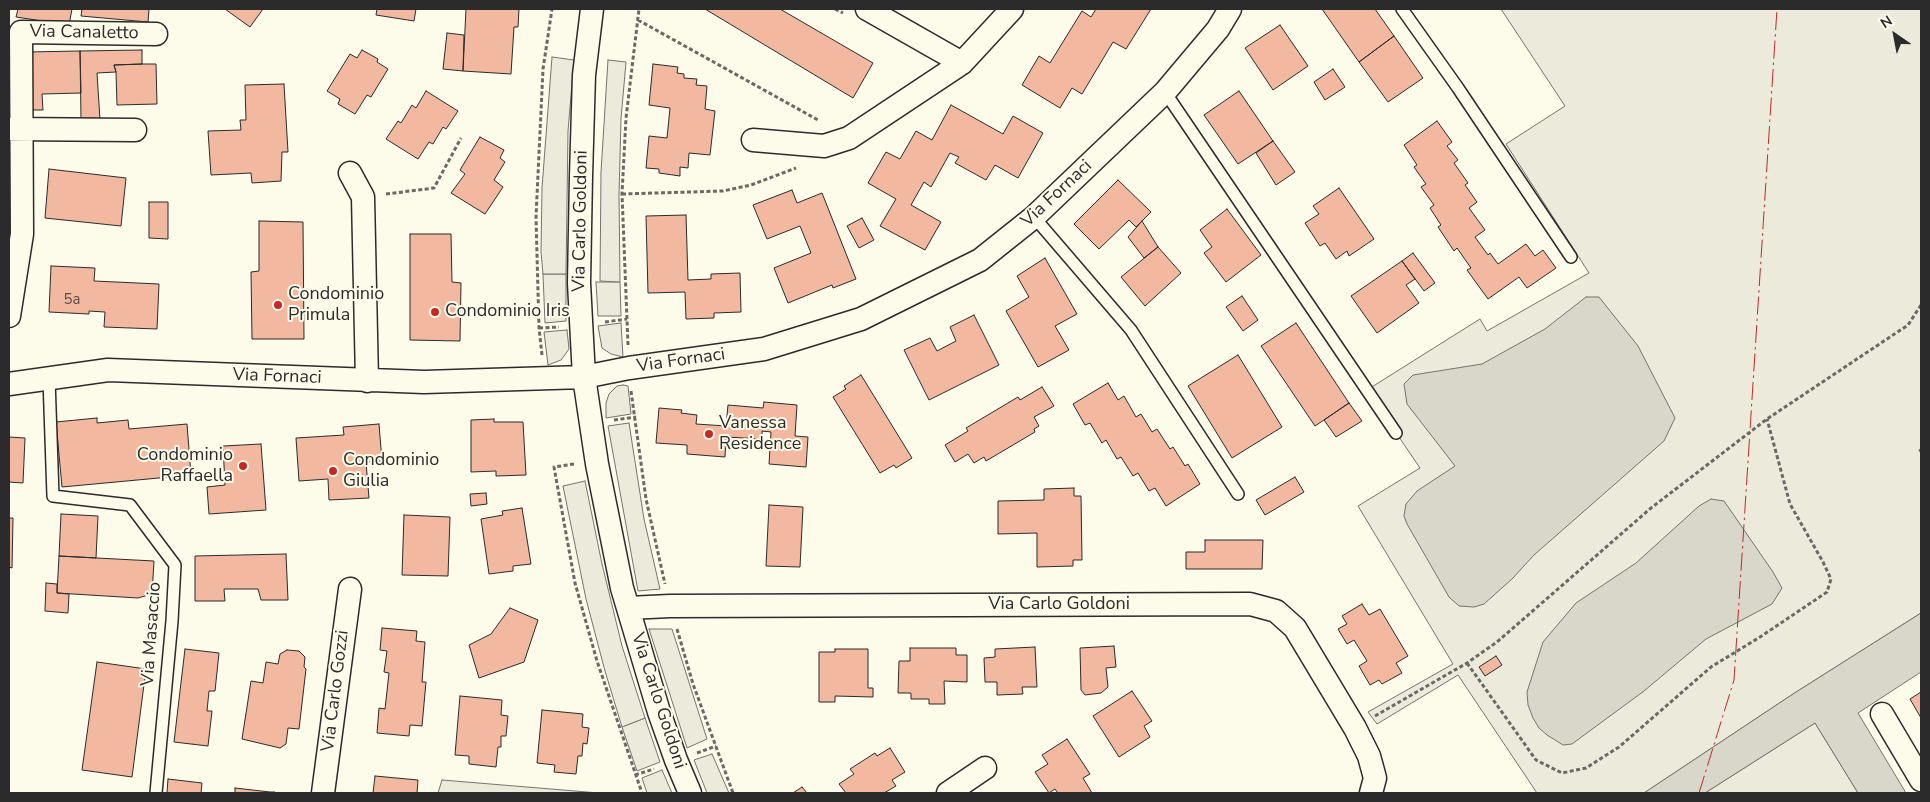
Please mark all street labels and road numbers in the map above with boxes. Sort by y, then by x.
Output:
street label: Via Canaletto [29,21,139,45]
street label: Via Carlo Goldoni [569,150,593,292]
street label: Via Fornaci [1017,156,1097,232]
street label: Via Fornaci [635,344,727,378]
street label: Via Fornaci [232,365,322,389]
street label: Via Masaccio [138,581,166,687]
street label: Via Carlo Goldoni [988,594,1130,616]
street label: Via Carlo Gozzi [318,629,354,753]
street label: Via Carlo Goldoni [626,630,690,772]

